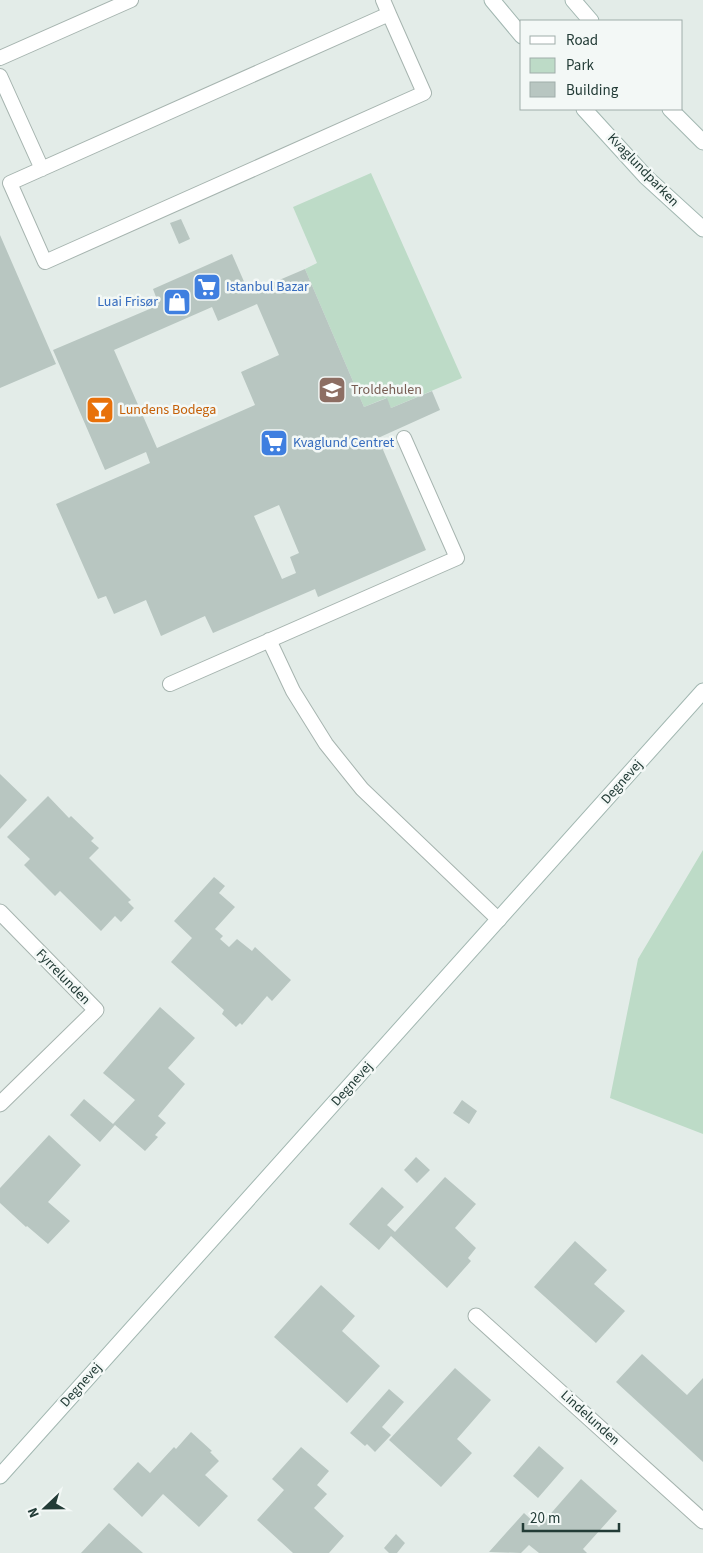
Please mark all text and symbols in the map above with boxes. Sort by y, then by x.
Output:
legend [520,20,683,110]
text: Road [566,30,598,51]
text: Park [566,55,595,76]
text: Building [566,80,619,101]
street label: Kvaglundparken [603,129,683,211]
supermarket icon: Istanbul Bazar [192,272,222,302]
place label: Istanbul Bazar [226,277,309,297]
shop icon: Luai Frisør [162,287,192,317]
place label: Luai Frisør [97,292,158,312]
school or university icon: Troldehulen [317,375,347,405]
place label: Troldehulen [351,380,422,400]
bar icon: Lundens Bodega [85,395,115,425]
place label: Lundens Bodega [119,400,216,420]
supermarket icon: Kvaglund Centret [259,428,289,458]
place label: Kvaglund Centret [293,433,394,453]
street label: Degnevej [596,755,648,809]
street label: Fyrrelunden [31,945,95,1009]
street label: Degnevej [326,1057,378,1111]
street label: Degnevej [55,1358,107,1412]
street label: Lindelunden [556,1386,624,1450]
north arrow [20,1483,70,1533]
scale bar [523,1500,619,1532]
text: N [23,1504,45,1521]
text: 20 m [530,1508,560,1529]

